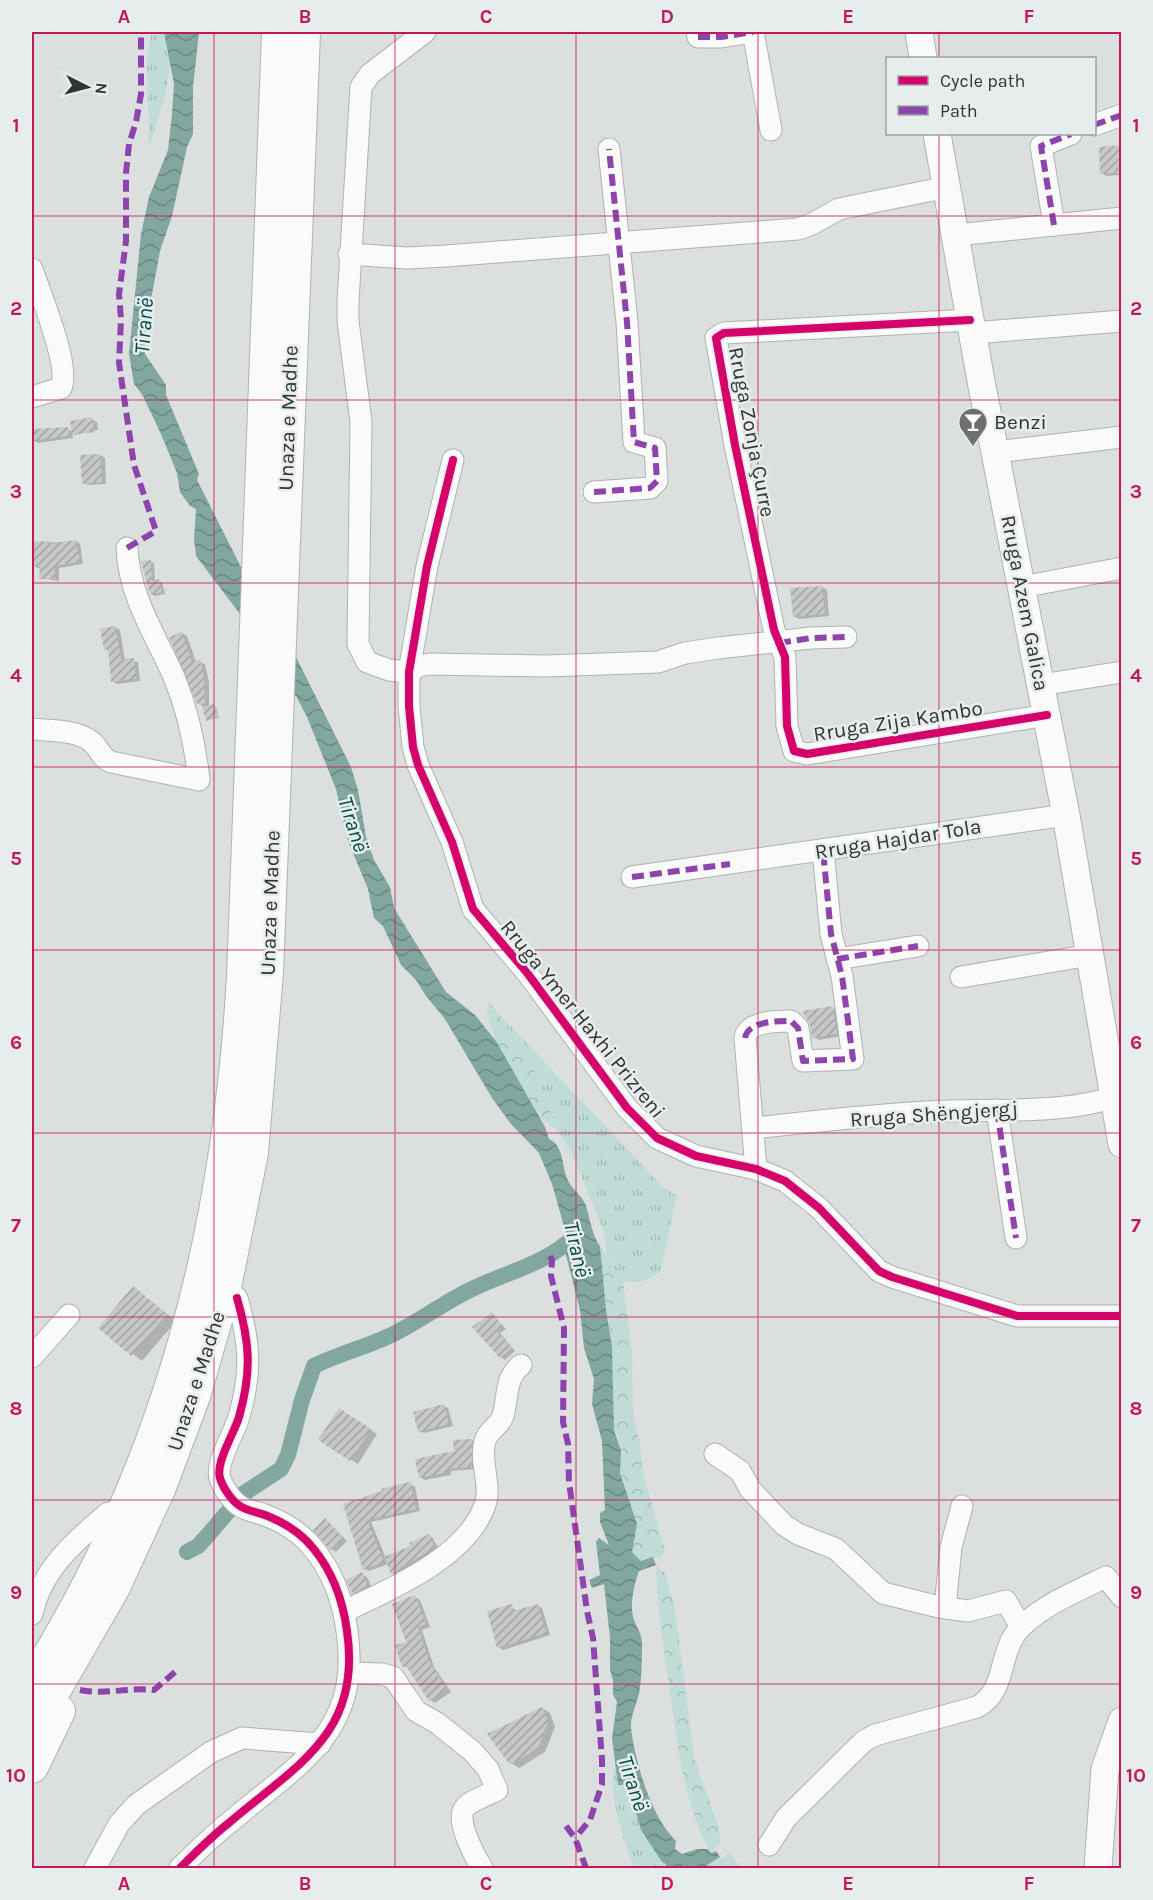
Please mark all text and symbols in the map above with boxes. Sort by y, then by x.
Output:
text: A [118,5,131,28]
text: B [299,5,311,28]
text: C [480,5,492,28]
text: D [660,5,674,28]
text: E [842,5,854,28]
text: F [1024,5,1035,28]
north arrow [57,57,117,117]
legend [886,57,1096,135]
text: Cycle path [940,70,1025,92]
text: N [91,82,111,95]
text: Path [940,100,978,122]
text: 1 [12,114,20,137]
text: 1 [1132,114,1140,137]
text: 2 [10,297,22,320]
water label: Tiranë [129,297,159,355]
text: 2 [1130,297,1142,320]
street label: Unaza e Madhe [273,345,303,491]
street label: Rruga Zonja Çurre [724,345,780,519]
bar icon: Benzi [957,406,989,448]
place label: Benzi [994,410,1047,434]
text: 3 [10,480,22,503]
text: 3 [1130,480,1142,503]
street label: Rruga Azem Galica [996,513,1054,693]
text: 4 [10,664,22,687]
text: 4 [1130,664,1142,687]
street label: Rruga Zija Kambo [812,696,984,746]
water label: Tiranë [332,793,374,855]
street label: Rruga Hajdar Tola [813,814,983,864]
street label: Unaza e Madhe [255,830,285,976]
text: 5 [10,847,22,870]
text: 5 [1130,847,1142,870]
street label: Rruga Ymer Haxhi Prizreni [496,915,670,1123]
text: 6 [10,1031,22,1054]
text: 6 [1130,1031,1142,1054]
street label: Rruga Shëngjergj [849,1096,1019,1132]
text: 7 [11,1214,21,1237]
text: 7 [1131,1214,1141,1237]
water label: Tiranë [558,1219,596,1280]
street label: Unaza e Madhe [162,1308,230,1454]
text: 8 [10,1397,22,1420]
text: 8 [1130,1397,1142,1420]
text: 9 [10,1581,22,1604]
text: 9 [1130,1581,1142,1604]
water label: Tiranë [612,1752,654,1814]
text: 10 [6,1764,26,1787]
text: 10 [1126,1764,1146,1787]
text: A [118,1872,131,1895]
text: B [299,1872,311,1895]
text: C [480,1872,492,1895]
text: D [660,1872,674,1895]
text: E [842,1872,854,1895]
text: F [1024,1872,1035,1895]

